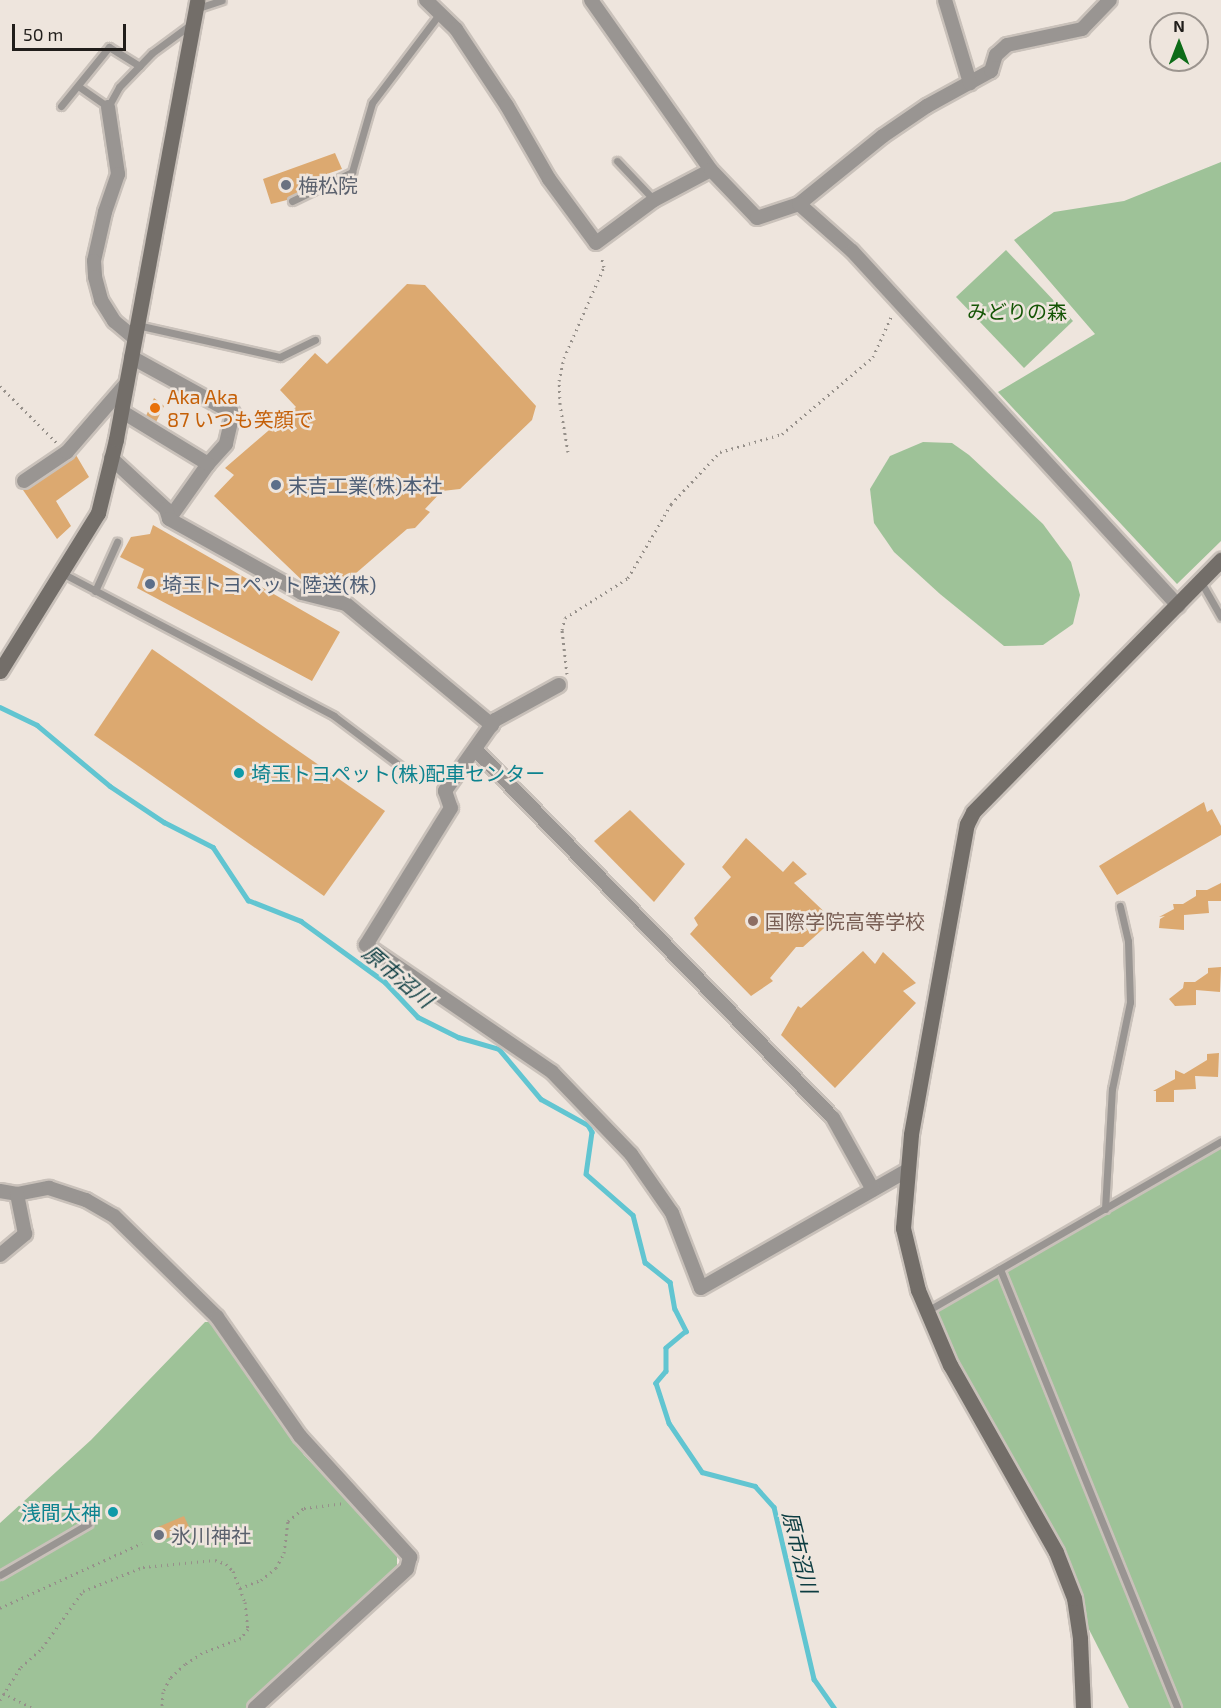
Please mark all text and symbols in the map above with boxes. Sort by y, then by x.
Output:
scale bar [15,12,129,50]
north arrow [1149,12,1209,72]
text: N [1173,16,1185,35]
text: 50 m [23,23,63,45]
place label: 梅松院 [298,173,358,197]
marker: 梅松院 [279,178,293,192]
park label: みどりの森 [967,299,1067,323]
place label: Aka Aka 87 いつも笑顔で [167,384,314,431]
marker: Aka Aka 87 いつも笑顔で [148,401,162,415]
place label: 末吉工業(株)本社 [288,473,442,497]
marker: 末吉工業(株)本社 [269,478,283,492]
place label: 埼玉トヨペット陸送(株) [162,572,376,596]
marker: 埼玉トヨペット陸送(株) [143,577,157,591]
place label: 埼玉トヨペット(株)配車センター [251,761,545,785]
marker: 埼玉トヨペット(株)配車センター [232,766,246,780]
place label: 国際学院高等学校 [765,909,925,933]
marker: 国際学院高等学校 [746,914,760,928]
water label: 原市沼川 [358,939,438,1013]
place label: 浅間太神 [21,1500,101,1524]
marker: 浅間太神 [106,1505,120,1519]
water label: 原市沼川 [778,1508,822,1596]
place label: 氷川神社 [171,1523,251,1547]
marker: 氷川神社 [152,1528,166,1542]

